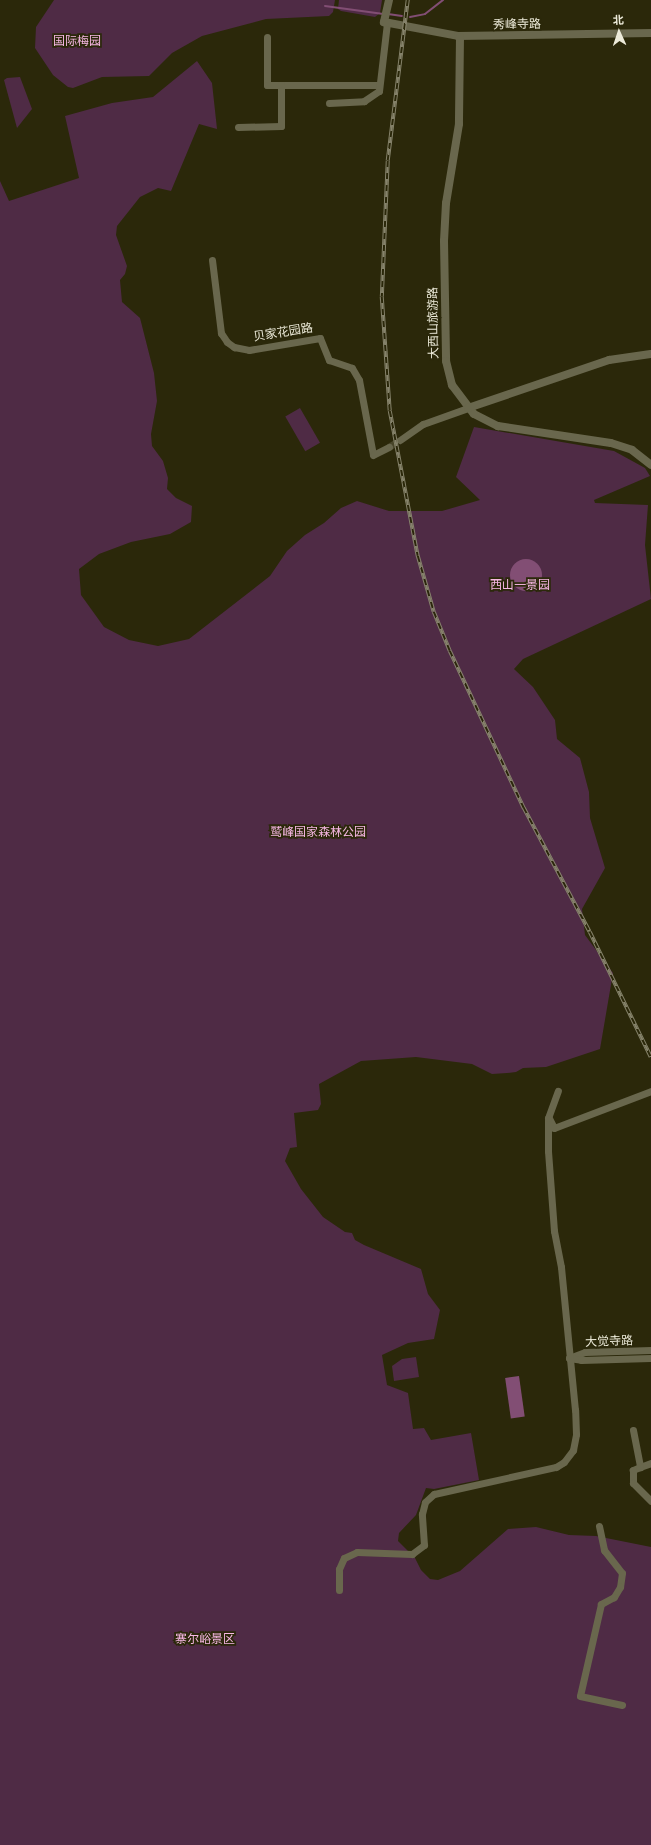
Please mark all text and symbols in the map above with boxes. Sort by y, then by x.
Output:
north arrow [599,12,639,52]
text: 北 [612,12,624,28]
street label: 秀峰寺路 [493,16,541,32]
park label: 国际梅园 [53,34,101,48]
street label: 大西山旅游路 [425,287,441,359]
street label: 贝家花园路 [252,320,314,344]
park label: 西山一景园 [490,578,550,592]
park label: 鹫峰国家森林公园 [270,825,366,839]
street label: 大觉寺路 [585,1333,633,1349]
park label: 寨尔峪景区 [175,1632,235,1646]

